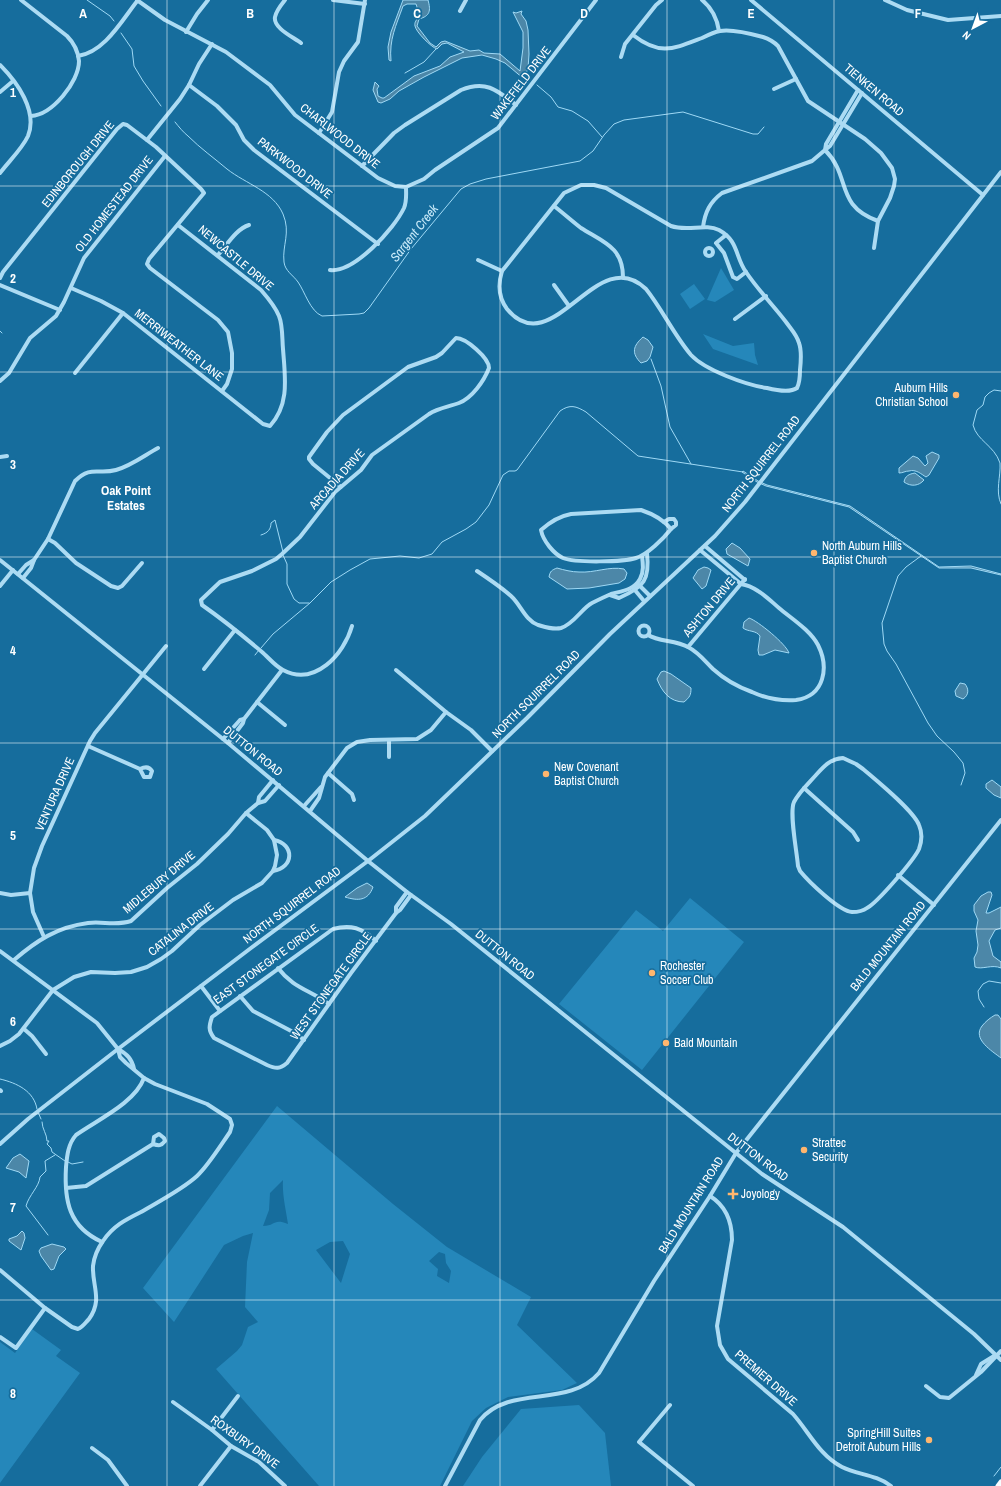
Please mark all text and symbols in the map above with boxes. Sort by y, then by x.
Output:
text: A [79,5,87,22]
text: B [246,5,254,22]
text: C [413,5,421,22]
text: D [580,5,588,22]
text: E [747,5,755,22]
text: F [915,5,922,22]
north arrow [953,8,993,48]
text: N [959,28,973,43]
street label: WAKEFIELD DRIVE [487,43,555,123]
street label: TIENKEN ROAD [841,60,907,120]
text: 1 [10,84,16,101]
street label: CHARLWOOD DRIVE [297,100,383,172]
street label: EDINBOROUGH DRIVE [38,117,118,211]
street label: PARKWOOD DRIVE [254,134,336,202]
street label: OLD HOMESTEAD DRIVE [71,153,157,255]
water label: Sargent Creek [386,200,442,265]
street label: NEWCASTLE DRIVE [195,222,277,294]
text: 2 [10,270,16,287]
street label: MERRIWEATHER LANE [131,305,227,385]
place label: Auburn Hills Christian School [875,380,948,410]
marker: Auburn Hills Christian School [951,390,961,400]
street label: NORTH SQUIRREL ROAD [718,412,804,516]
street label: ARCADIA DRIVE [305,445,368,513]
text: 3 [10,456,16,473]
district label: Oak Point Estates [101,482,151,514]
place label: North Auburn Hills Baptist Church [822,538,902,568]
marker: North Auburn Hills Baptist Church [809,548,819,558]
street label: ASHTON DRIVE [679,574,739,641]
text: 4 [10,642,16,659]
street label: NORTH SQUIRREL ROAD [488,646,584,742]
street label: DUTTON ROAD [220,722,286,780]
street label: VENTURA DRIVE [32,755,78,833]
place label: New Covenant Baptist Church [554,759,619,789]
marker: New Covenant Baptist Church [541,769,551,779]
text: 5 [10,827,16,844]
street label: MIDLEBURY DRIVE [119,847,199,917]
street label: NORTH SQUIRREL ROAD [240,863,344,947]
street label: CATALINA DRIVE [145,898,217,960]
street label: BALD MOUNTAIN ROAD [847,898,929,994]
street label: EAST STONEGATE CIRCLE [210,920,322,1008]
street label: DUTTON ROAD [472,926,538,984]
street label: WEST STONEGATE CIRCLE [286,929,376,1043]
place label: Rochester Soccer Club [660,958,714,988]
marker: Rochester Soccer Club [647,968,657,978]
text: 6 [10,1013,16,1030]
place label: Bald Mountain [674,1035,737,1051]
marker: Bald Mountain [661,1038,671,1048]
street label: DUTTON ROAD [724,1129,792,1185]
place label: Strattec Security [812,1135,848,1165]
marker: Strattec Security [799,1145,809,1155]
street label: BALD MOUNTAIN ROAD [655,1154,727,1256]
place label: Joyology [741,1186,780,1202]
marker: Joyology [728,1189,738,1199]
text: 7 [10,1199,16,1216]
street label: PREMIER DRIVE [731,1346,801,1410]
text: 8 [10,1385,16,1402]
street label: ROXBURY DRIVE [207,1412,283,1472]
place label: SpringHill Suites Detroit Auburn Hills [836,1425,921,1455]
marker: SpringHill Suites Detroit Auburn Hills [924,1435,934,1445]

